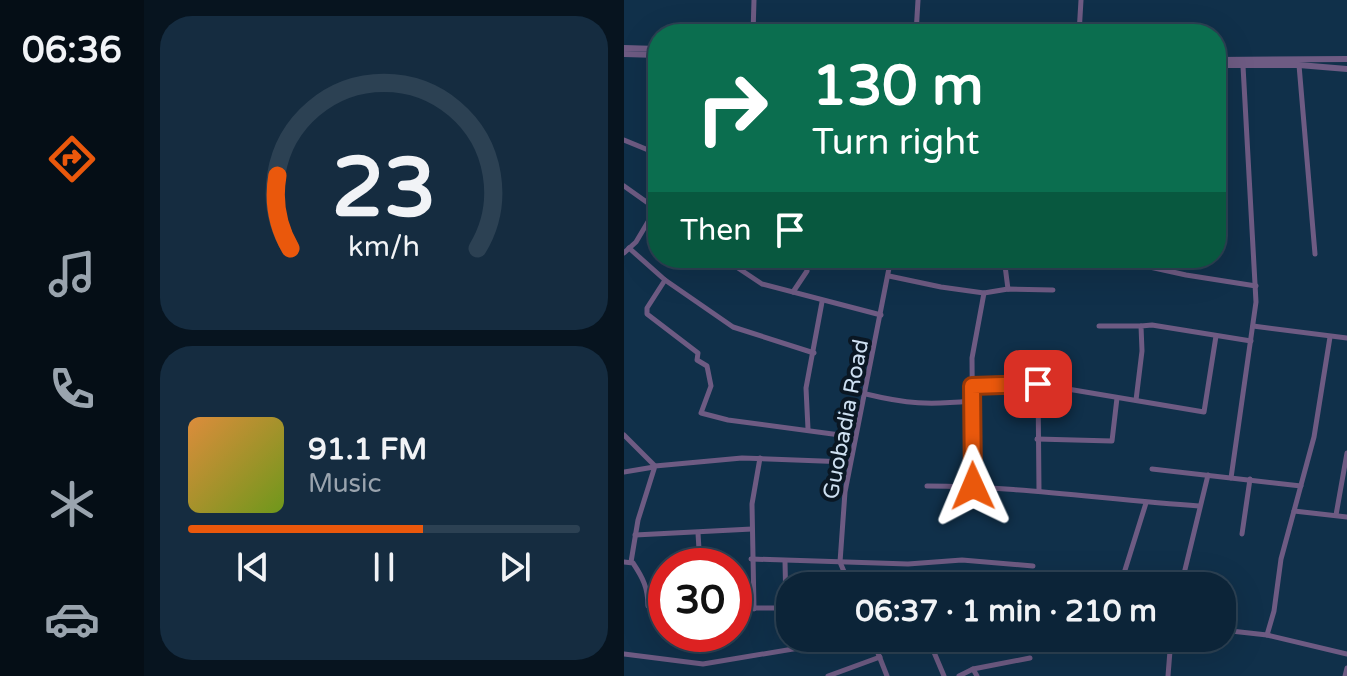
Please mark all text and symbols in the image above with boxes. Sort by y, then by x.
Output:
text: 06:36 [22,29,122,72]
text: 130 m [812,53,983,120]
icon: right [680,56,784,160]
text: Turn right [812,121,979,164]
icon: directions [44,131,100,187]
text: 23 [332,139,436,239]
icon: arrive [768,208,812,252]
text: Then [680,212,752,249]
text: km/h [348,230,420,264]
icon: music [44,246,100,302]
street label: Guobadia Road [818,337,874,501]
pin [1004,350,1072,418]
icon: phone [44,361,100,417]
icon: arrive [1016,362,1060,406]
text: 91.1 FM [308,431,427,468]
position arrow [931,444,1015,528]
text: Music [308,468,381,499]
icon: climate [44,476,100,532]
icon: previous [231,545,275,589]
icon: pause [362,545,406,589]
icon: next [493,545,537,589]
speed limit sign: 30 [648,548,752,652]
icon: car [44,591,100,647]
text: 06:37 · 1 min · 210 m [855,593,1157,630]

